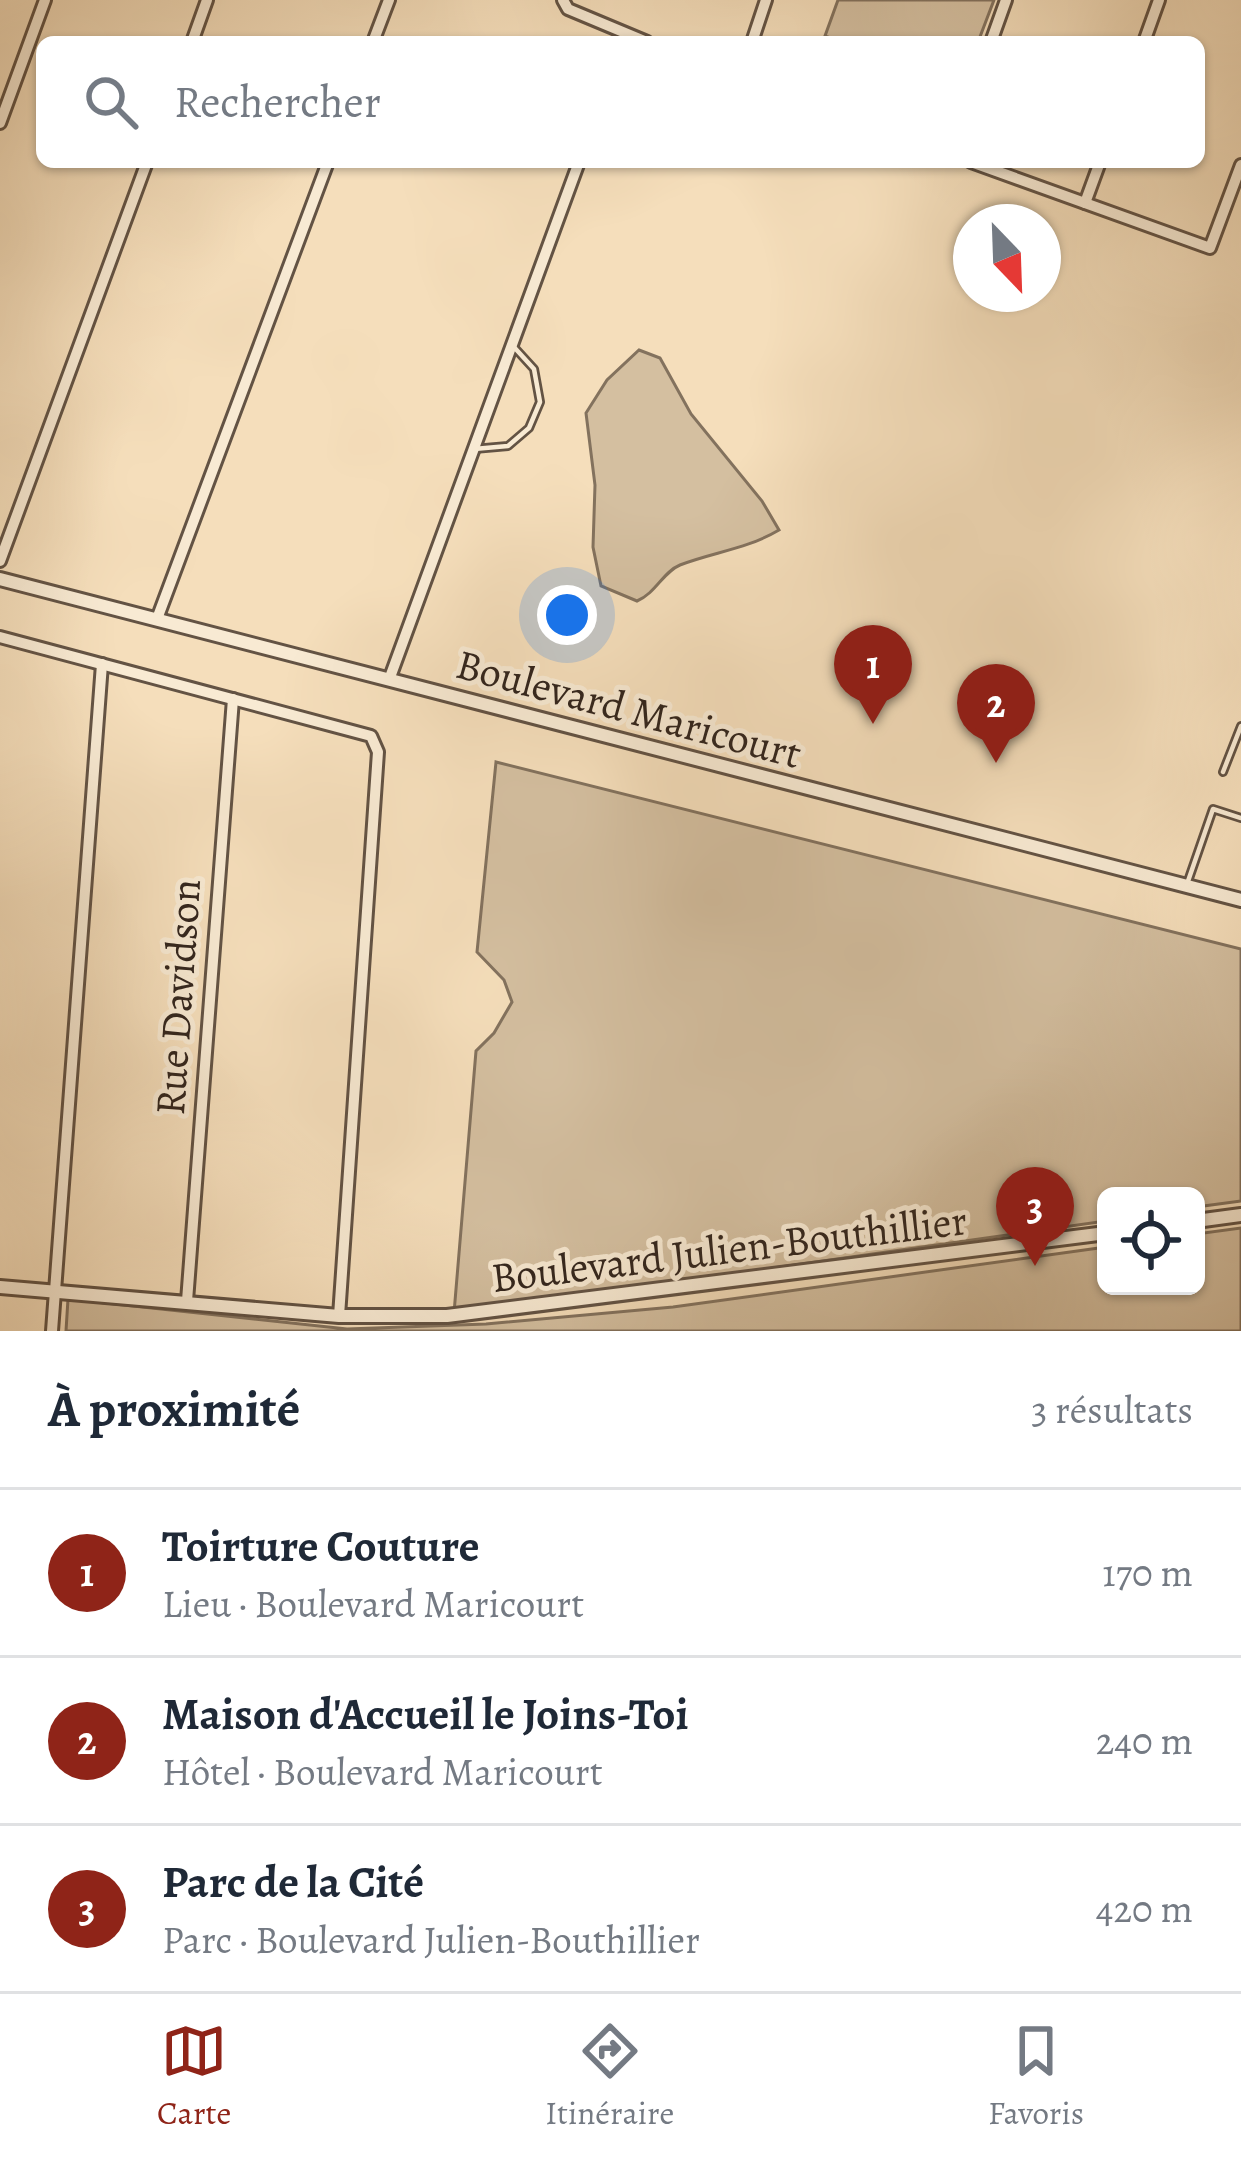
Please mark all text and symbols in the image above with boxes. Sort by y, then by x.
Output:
search box [36,36,1205,168]
icon: search [78,69,144,135]
text: Rechercher [174,71,381,133]
north arrow [953,204,1061,312]
your location [537,585,597,645]
pin: 1 [834,625,912,724]
street label: Boulevard Maricourt [450,635,808,782]
pin: 2 [957,664,1035,763]
street label: Rue Davidson [141,877,214,1117]
pin: 3 [996,1167,1074,1266]
map controls [1097,1187,1205,1295]
button: locate [1097,1187,1205,1295]
street label: Boulevard Julien-Bouthillier [488,1191,970,1306]
text: À proximité [48,1374,300,1444]
text: 3 résultats [1031,1383,1193,1436]
text: Toirture Couture [162,1515,480,1577]
text: 1 [80,1546,94,1599]
text: 170 m [1102,1546,1193,1599]
text: Lieu · Boulevard Maricourt [162,1577,584,1630]
text: Maison d'Accueil le Joins-Toi [162,1683,689,1745]
text: 2 [78,1714,96,1767]
text: 240 m [1096,1714,1193,1767]
text: Hôtel · Boulevard Maricourt [162,1745,603,1798]
text: Parc de la Cité [162,1851,424,1913]
text: 3 [79,1882,95,1935]
text: 420 m [1096,1882,1193,1935]
text: Parc · Boulevard Julien-Bouthillier [162,1913,700,1966]
tab: Carte [157,2018,231,2135]
tab: Itinéraire [545,2018,674,2135]
tab: Favoris [988,2018,1084,2135]

